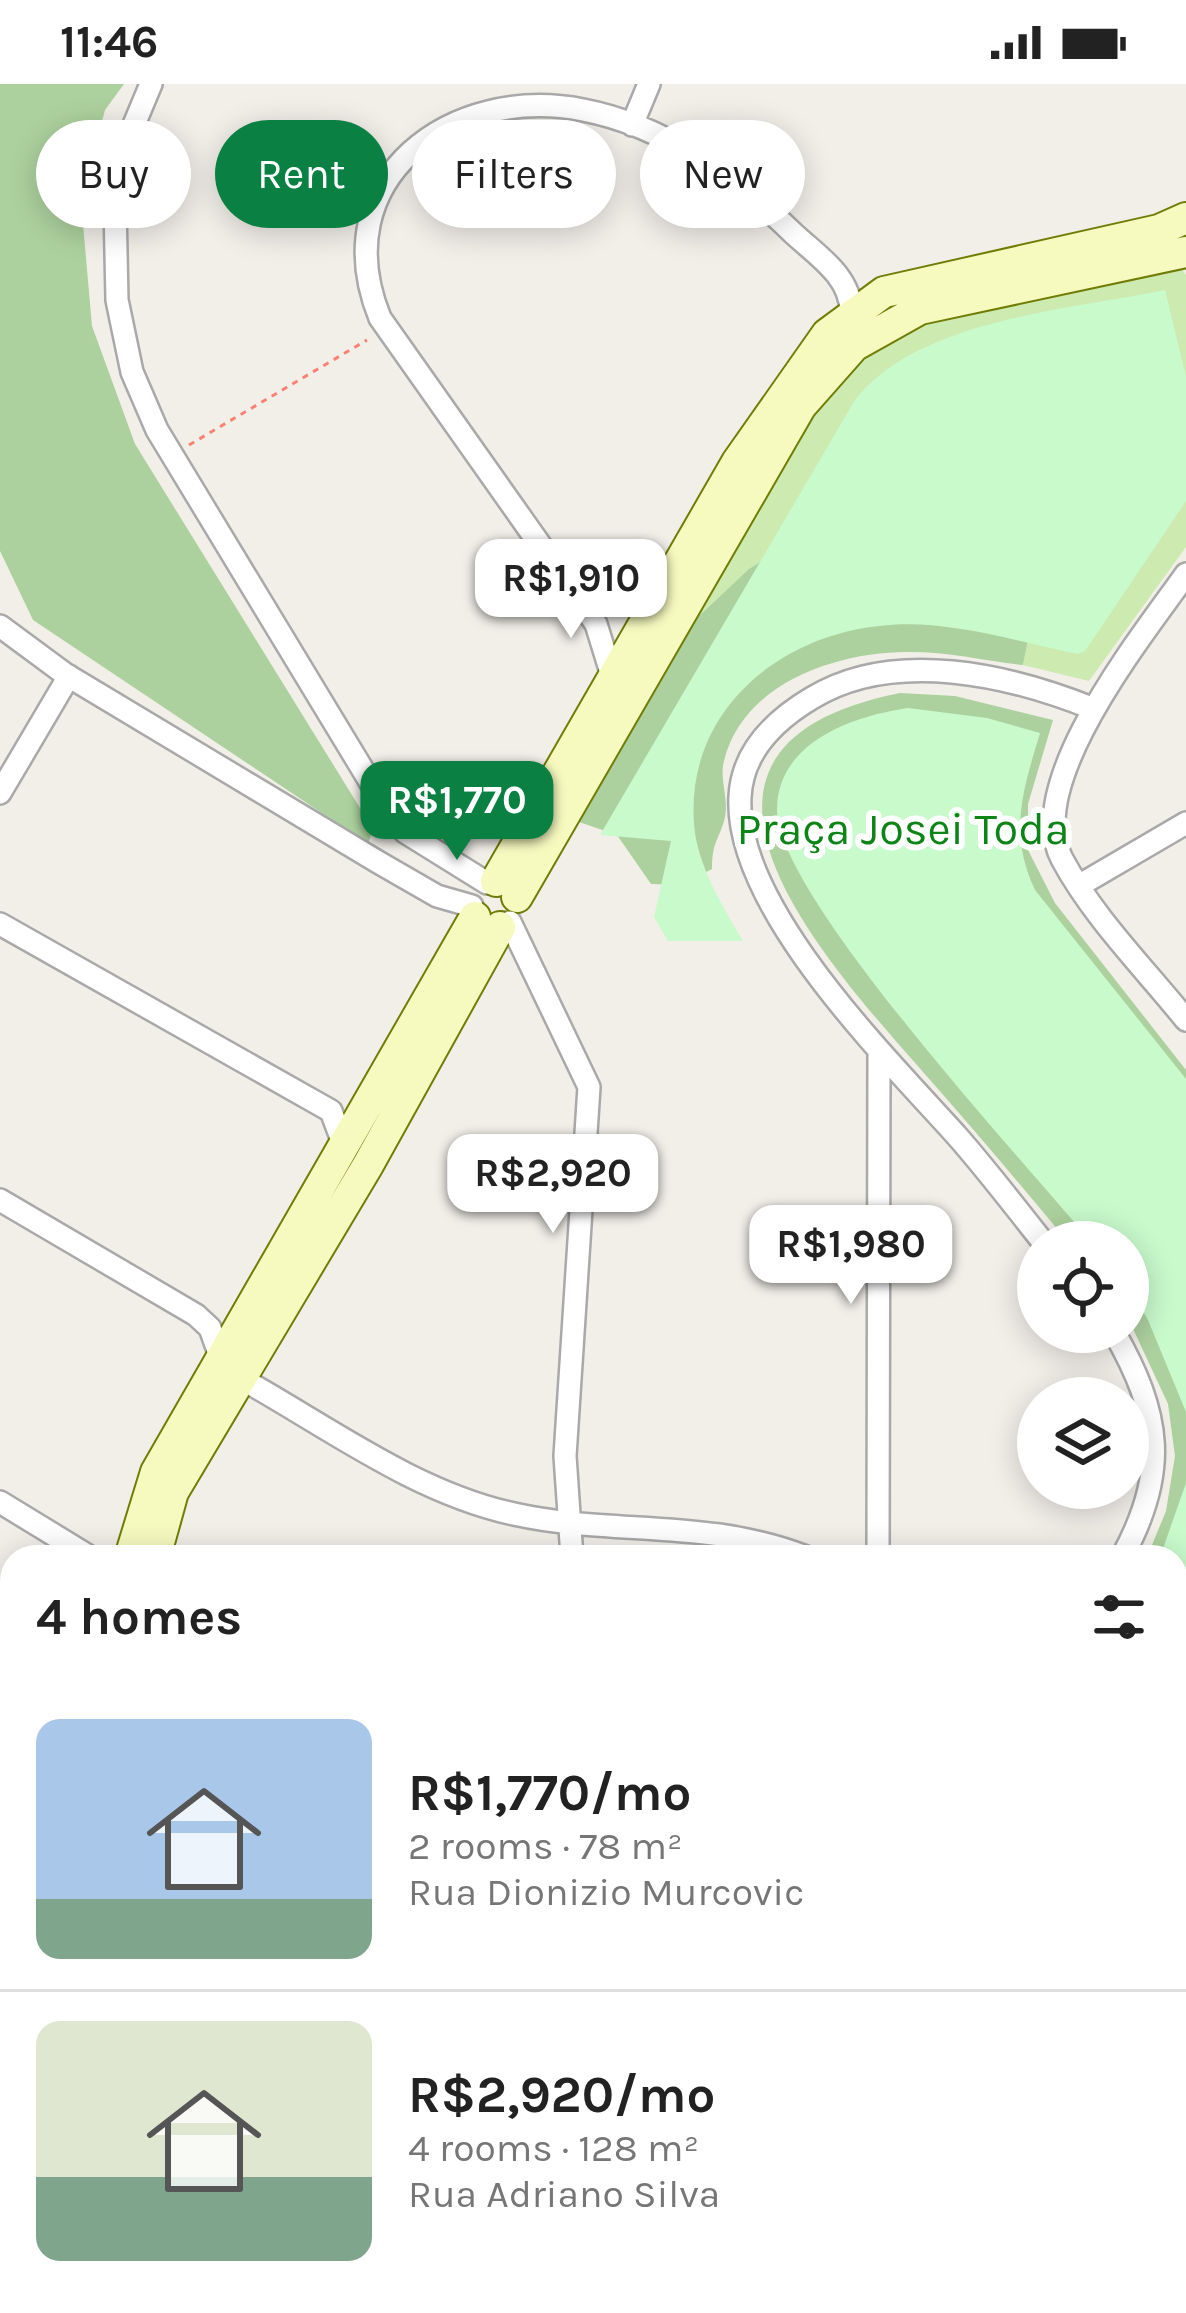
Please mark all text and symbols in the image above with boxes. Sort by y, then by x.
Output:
text: 11:46 [60,16,158,68]
chip: Buy [36,120,191,228]
chip: Rent [215,120,388,228]
chip: Filters [412,120,616,228]
chip: New [640,120,805,228]
pin: R$1,910 [460,539,682,641]
text: R$1,910 [502,555,640,601]
pin: R$1,770 [346,761,568,863]
text: R$1,770 [387,777,527,823]
park label: Praça Josei Toda [736,803,1070,855]
pin: R$2,920 [442,1134,664,1236]
text: R$2,920 [474,1150,632,1196]
pin: R$1,980 [740,1205,962,1307]
text: R$1,980 [776,1221,926,1267]
map controls [1017,1221,1149,1509]
button: locate [1017,1221,1149,1353]
button: layers [1017,1377,1149,1509]
icon: filters [1086,1584,1152,1650]
text: 4 homes [36,1587,242,1647]
text: R$1,770/mo [408,1763,691,1823]
icon: home [132,1767,276,1911]
text: 2 rooms · 78 m² [408,1823,683,1869]
text: Rua Dionizio Murcovic [408,1869,804,1915]
text: R$2,920/mo [408,2065,715,2125]
icon: home [132,2069,276,2213]
text: 4 rooms · 128 m² [408,2125,699,2171]
text: Rua Adriano Silva [408,2171,720,2217]

